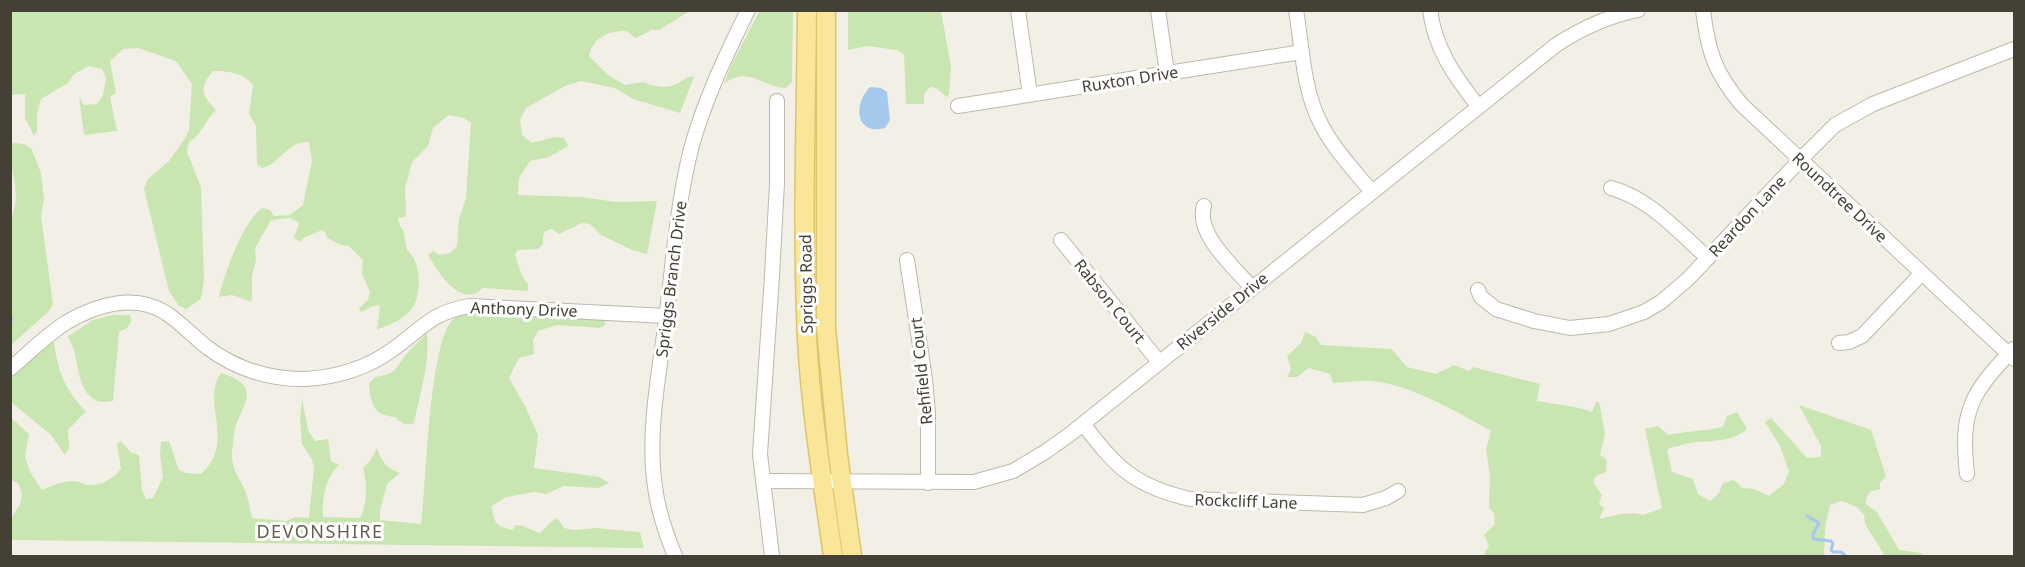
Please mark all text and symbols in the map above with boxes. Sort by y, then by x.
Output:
street label: Ruxton Drive [1080,61,1180,97]
street label: Roundtree Drive [1787,147,1893,247]
street label: Reardon Lane [1703,170,1791,262]
street label: Spriggs Branch Drive [650,199,692,359]
street label: Spriggs Road [794,234,818,334]
street label: Rabson Court [1069,254,1151,348]
street label: Riverside Drive [1171,267,1273,355]
street label: Anthony Drive [470,296,578,322]
street label: Rehfield Court [904,316,938,426]
street label: Rockcliff Lane [1194,488,1298,514]
district label: DEVONSHIRE [256,519,384,543]

